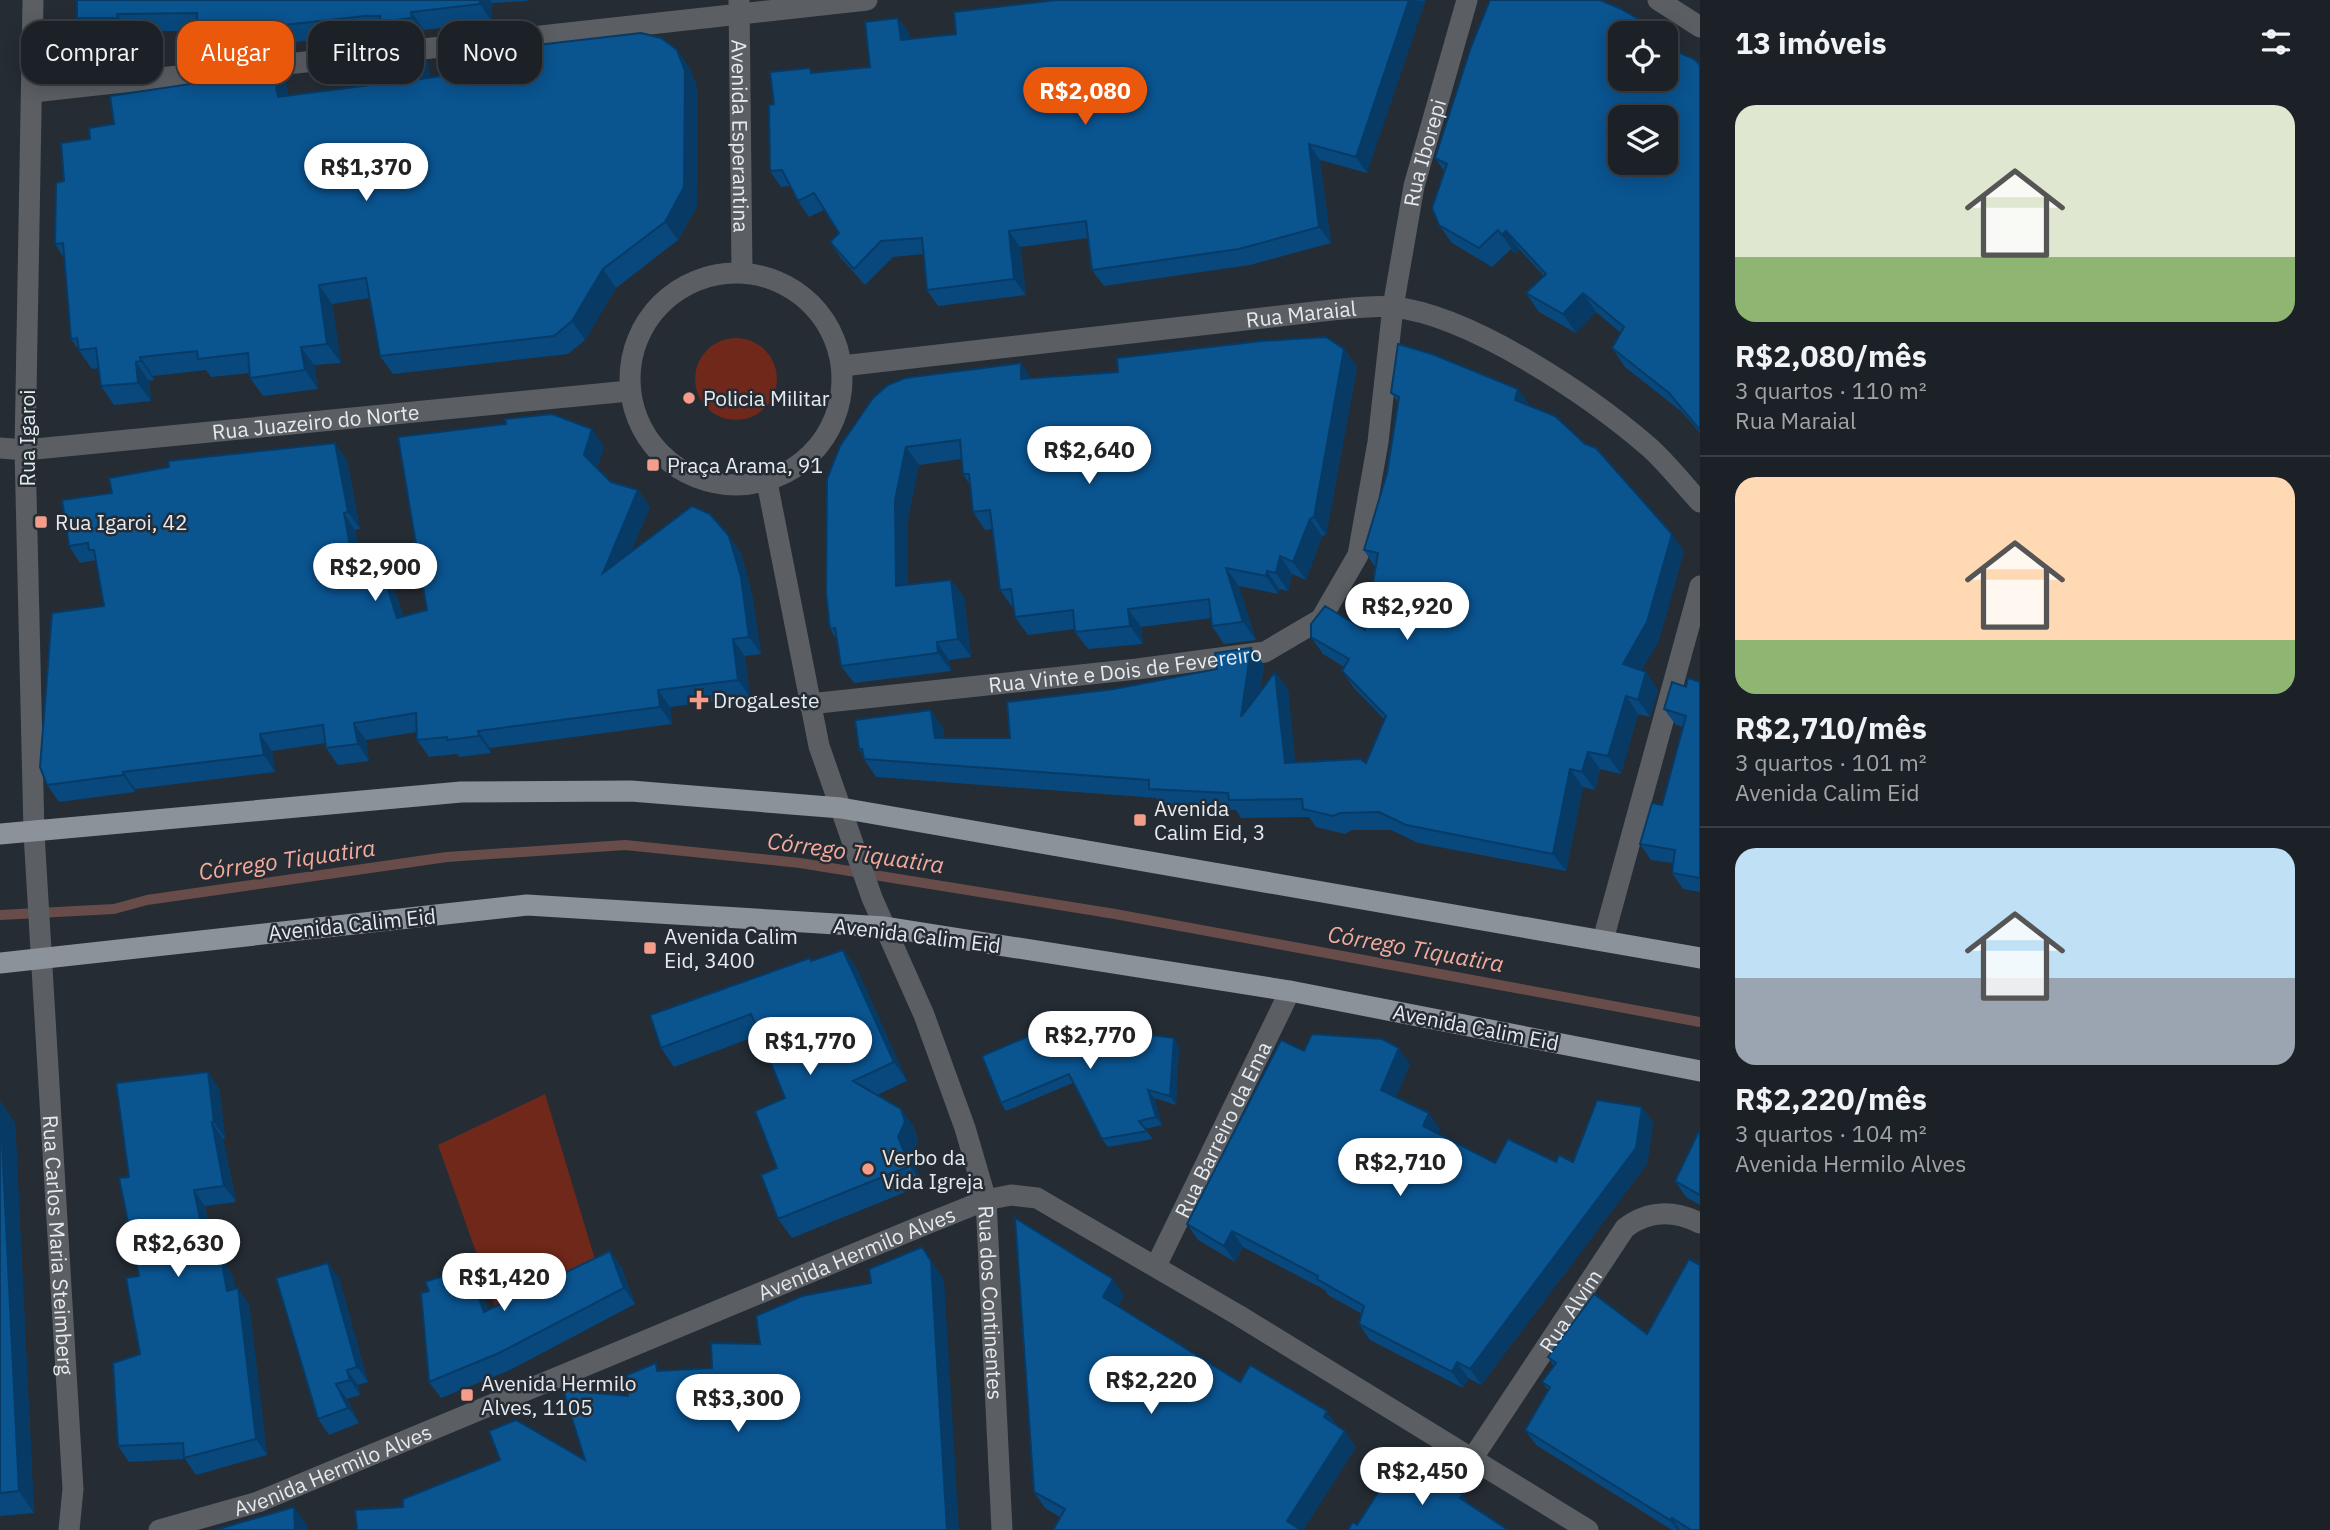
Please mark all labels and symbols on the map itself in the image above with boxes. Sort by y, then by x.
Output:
street label: Avenida Esperantina [725,39,756,233]
pin: R$2,080 [1020,68,1150,127]
street label: Rua Iborepi [1397,96,1452,209]
pin: R$1,370 [301,144,431,203]
street label: Rua Maraial [1244,294,1358,334]
place label: Policia Militar [703,384,830,412]
street label: Rua Igaroi [13,390,41,486]
marker: Policia Militar [681,390,697,406]
street label: Rua Juazeiro do Norte [211,398,421,446]
pin: R$2,640 [1024,426,1154,486]
place label: Praça Arama, 91 [667,451,823,479]
marker: Praça Arama, 91 [645,457,661,473]
place label: Rua Igaroi, 42 [55,508,188,536]
marker: Rua Igaroi, 42 [33,514,49,530]
pin: R$2,900 [310,544,440,603]
pin: R$2,920 [1342,582,1472,642]
street label: Rua Vinte e Dois de Fevereiro [987,639,1263,699]
place label: DrogaLeste [713,686,819,714]
marker: DrogaLeste [691,692,707,708]
place label: Avenida Calim Eid, 3 [1154,794,1265,846]
marker: Avenida Calim Eid, 3 [1132,812,1148,828]
water label: Córrego Tiquatira [766,825,946,879]
water label: Córrego Tiquatira [197,832,377,886]
street label: Avenida Calim Eid [267,901,437,947]
street label: Avenida Calim Eid [832,911,1002,959]
water label: Córrego Tiquatira [1326,918,1506,978]
place label: Avenida Calim Eid, 3400 [664,922,798,974]
marker: Avenida Calim Eid, 3400 [642,940,658,956]
street label: Avenida Calim Eid [1391,997,1561,1057]
pin: R$2,770 [1025,1012,1155,1071]
pin: R$1,770 [745,1018,875,1077]
street label: Rua Barreiro da Ema [1168,1036,1277,1222]
street label: Rua Carlos Maria Steimberg [37,1114,80,1376]
pin: R$2,710 [1335,1138,1465,1198]
place label: Verbo da Vida Igreja [882,1143,983,1195]
marker: Verbo da Vida Igreja [860,1161,876,1177]
street label: Avenida Hermilo Alves [753,1200,959,1307]
street label: Rua dos Continentes [972,1205,1010,1400]
pin: R$2,630 [113,1220,243,1279]
pin: R$1,420 [439,1254,569,1313]
street label: Rua Alvim [1533,1263,1608,1358]
pin: R$2,220 [1086,1356,1216,1416]
place label: Avenida Hermilo Alves, 1105 [481,1369,636,1421]
pin: R$3,300 [673,1374,803,1434]
marker: Avenida Hermilo Alves, 1105 [459,1387,475,1403]
street label: Avenida Hermilo Alves [231,1417,436,1522]
pin: R$2,450 [1357,1448,1487,1507]

